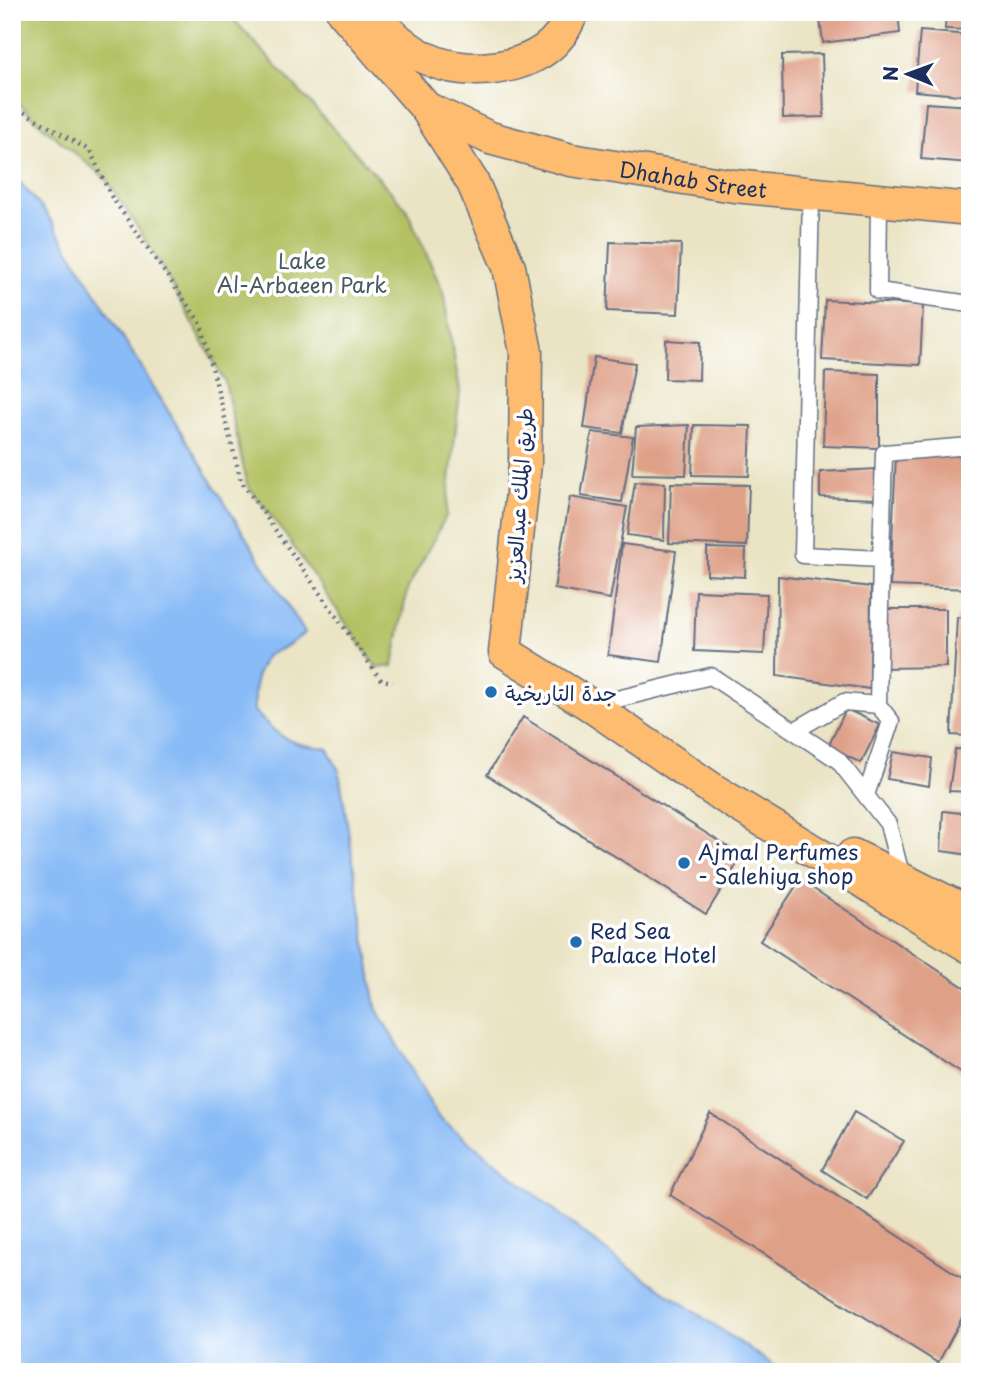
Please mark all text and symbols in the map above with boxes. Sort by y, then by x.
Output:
north arrow [874,38,944,108]
text: N [876,66,904,81]
street label: Dhahab Street [617,152,768,205]
park label: Lake Al-Arbaeen Park [217,244,387,300]
street label: طريق الملك عبدالعزيز [496,406,540,586]
place label: جدة التاريخية [505,676,617,708]
marker: جدة التاريخية [483,684,499,700]
place label: Ajmal Perfumes - Salehiya shop [698,835,858,891]
marker: Ajmal Perfumes - Salehiya shop [676,855,692,871]
place label: Red Sea Palace Hotel [590,914,717,970]
marker: Red Sea Palace Hotel [568,934,584,950]

